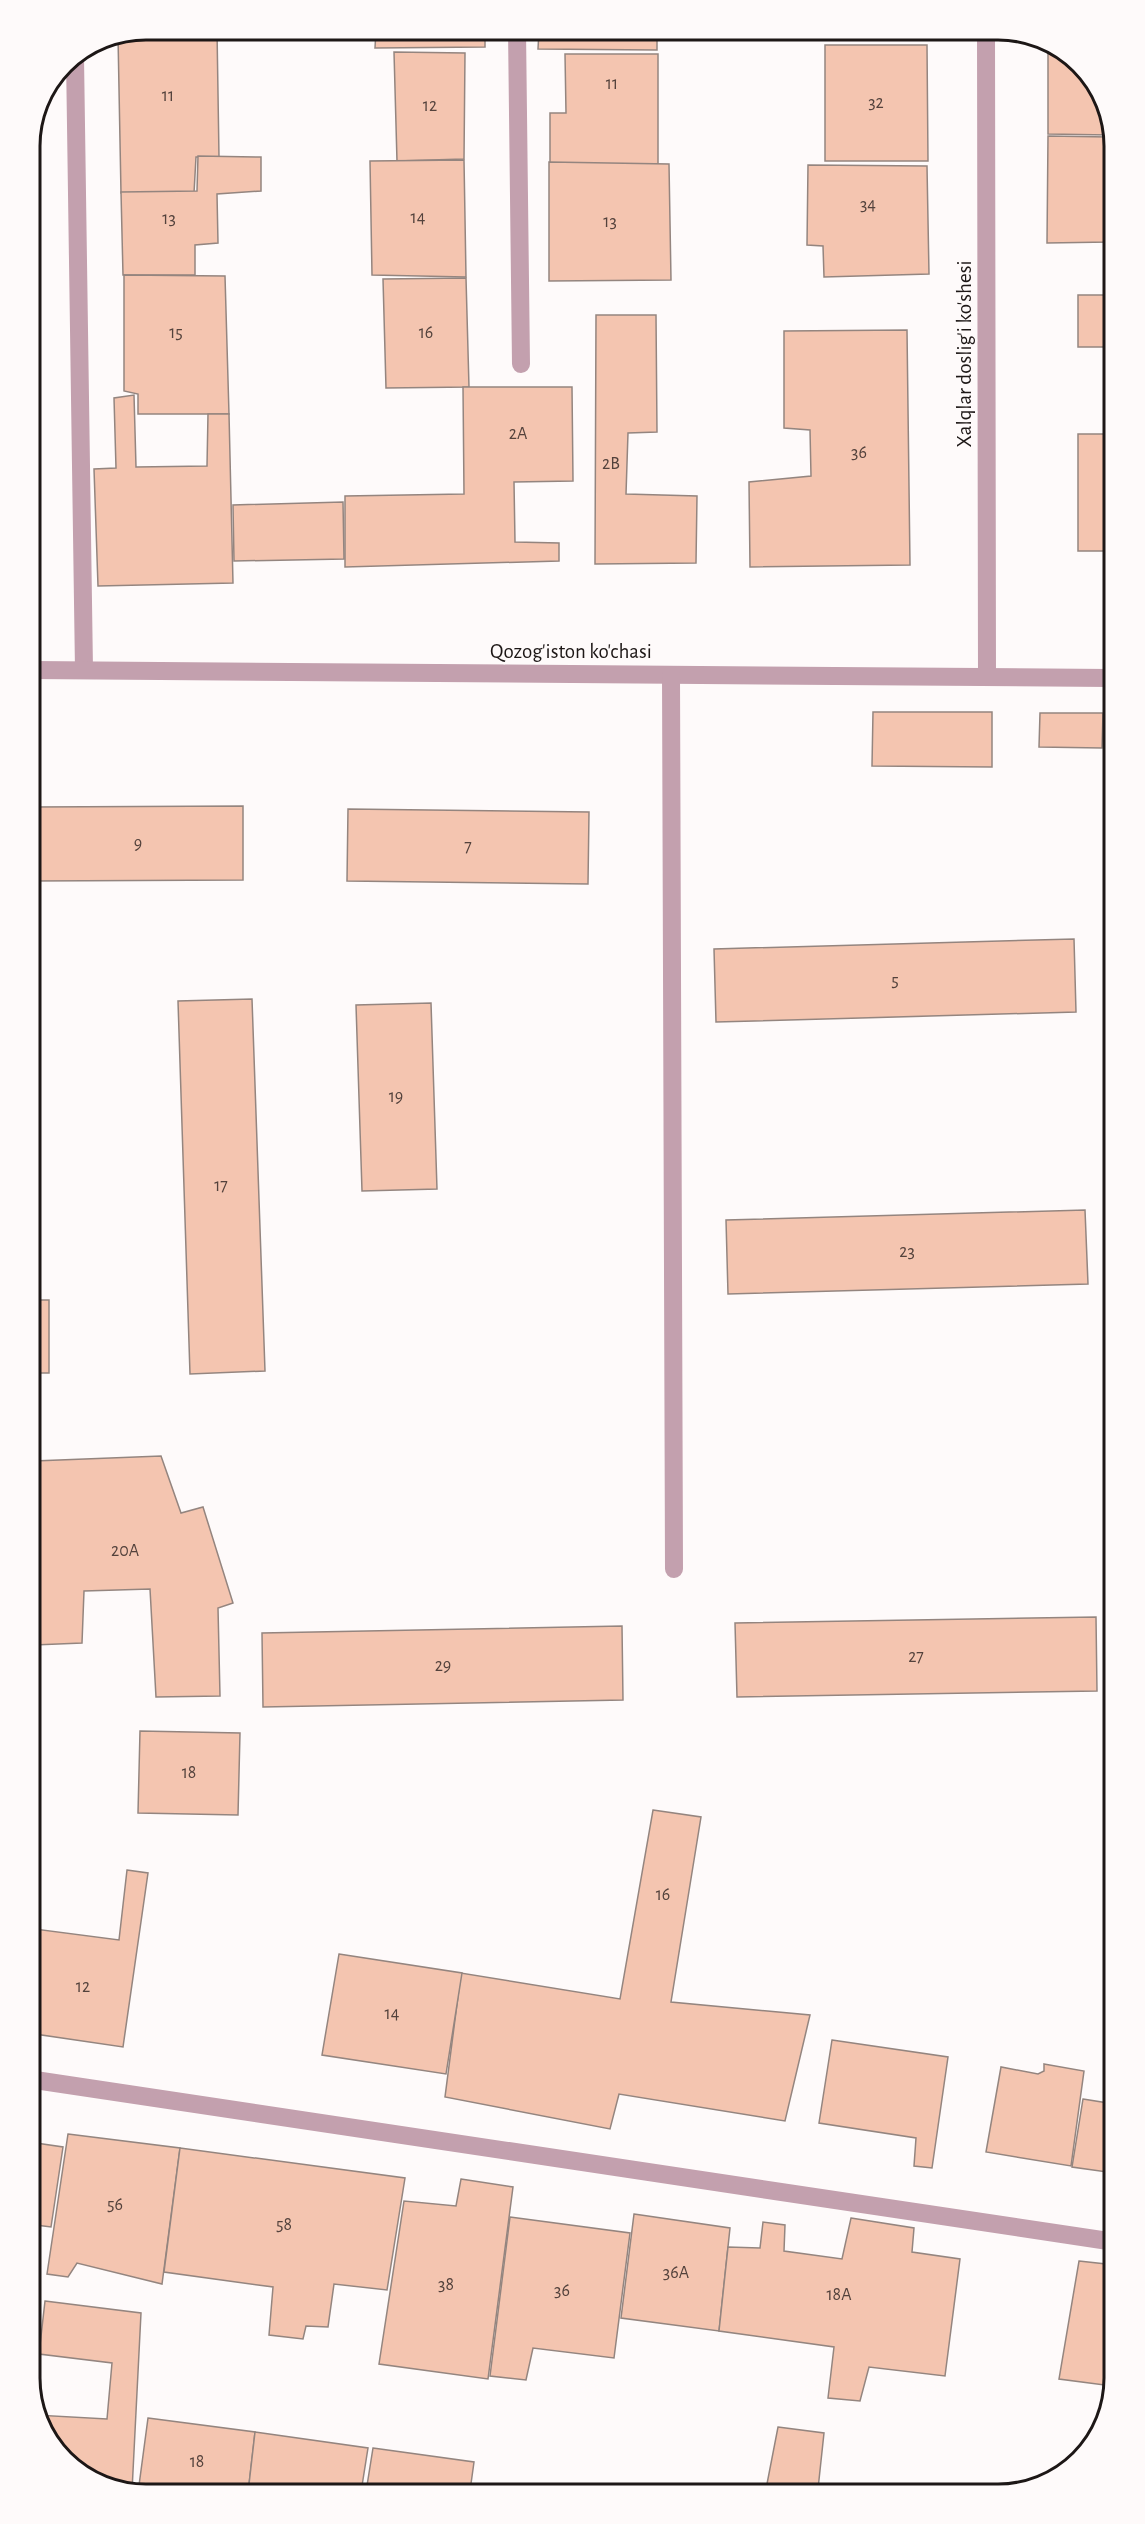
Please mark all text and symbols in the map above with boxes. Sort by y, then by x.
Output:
house number: 11 [606,75,618,93]
house number: 11 [162,87,174,105]
house number: 32 [868,94,884,112]
house number: 12 [423,97,437,115]
house number: 34 [860,196,876,214]
house number: 14 [411,209,426,227]
house number: 13 [162,210,176,228]
house number: 13 [603,213,617,231]
street label: Xalqlar doslig'i ko'shesi [954,260,975,448]
house number: 15 [169,324,183,342]
house number: 16 [419,324,433,342]
house number: 2A [509,425,528,443]
house number: 36 [851,444,867,462]
house number: 2B [602,455,620,473]
street label: Qozog'iston ko'chasi [490,641,652,662]
house number: 9 [134,835,142,853]
house number: 7 [464,838,472,856]
house number: 5 [891,972,899,990]
house number: 19 [389,1088,403,1106]
house number: 17 [214,1177,228,1195]
house number: 23 [899,1243,915,1261]
house number: 20A [111,1542,140,1560]
house number: 27 [908,1648,924,1666]
house number: 29 [435,1657,451,1675]
house number: 18 [182,1764,196,1782]
house number: 16 [656,1886,670,1904]
house number: 12 [76,1978,90,1996]
house number: 14 [385,2005,400,2023]
house number: 56 [107,2196,123,2214]
house number: 58 [276,2216,292,2234]
house number: 36A [663,2264,690,2282]
house number: 38 [438,2276,454,2294]
house number: 36 [554,2282,570,2300]
house number: 18A [826,2286,852,2304]
house number: 18 [190,2453,204,2471]

